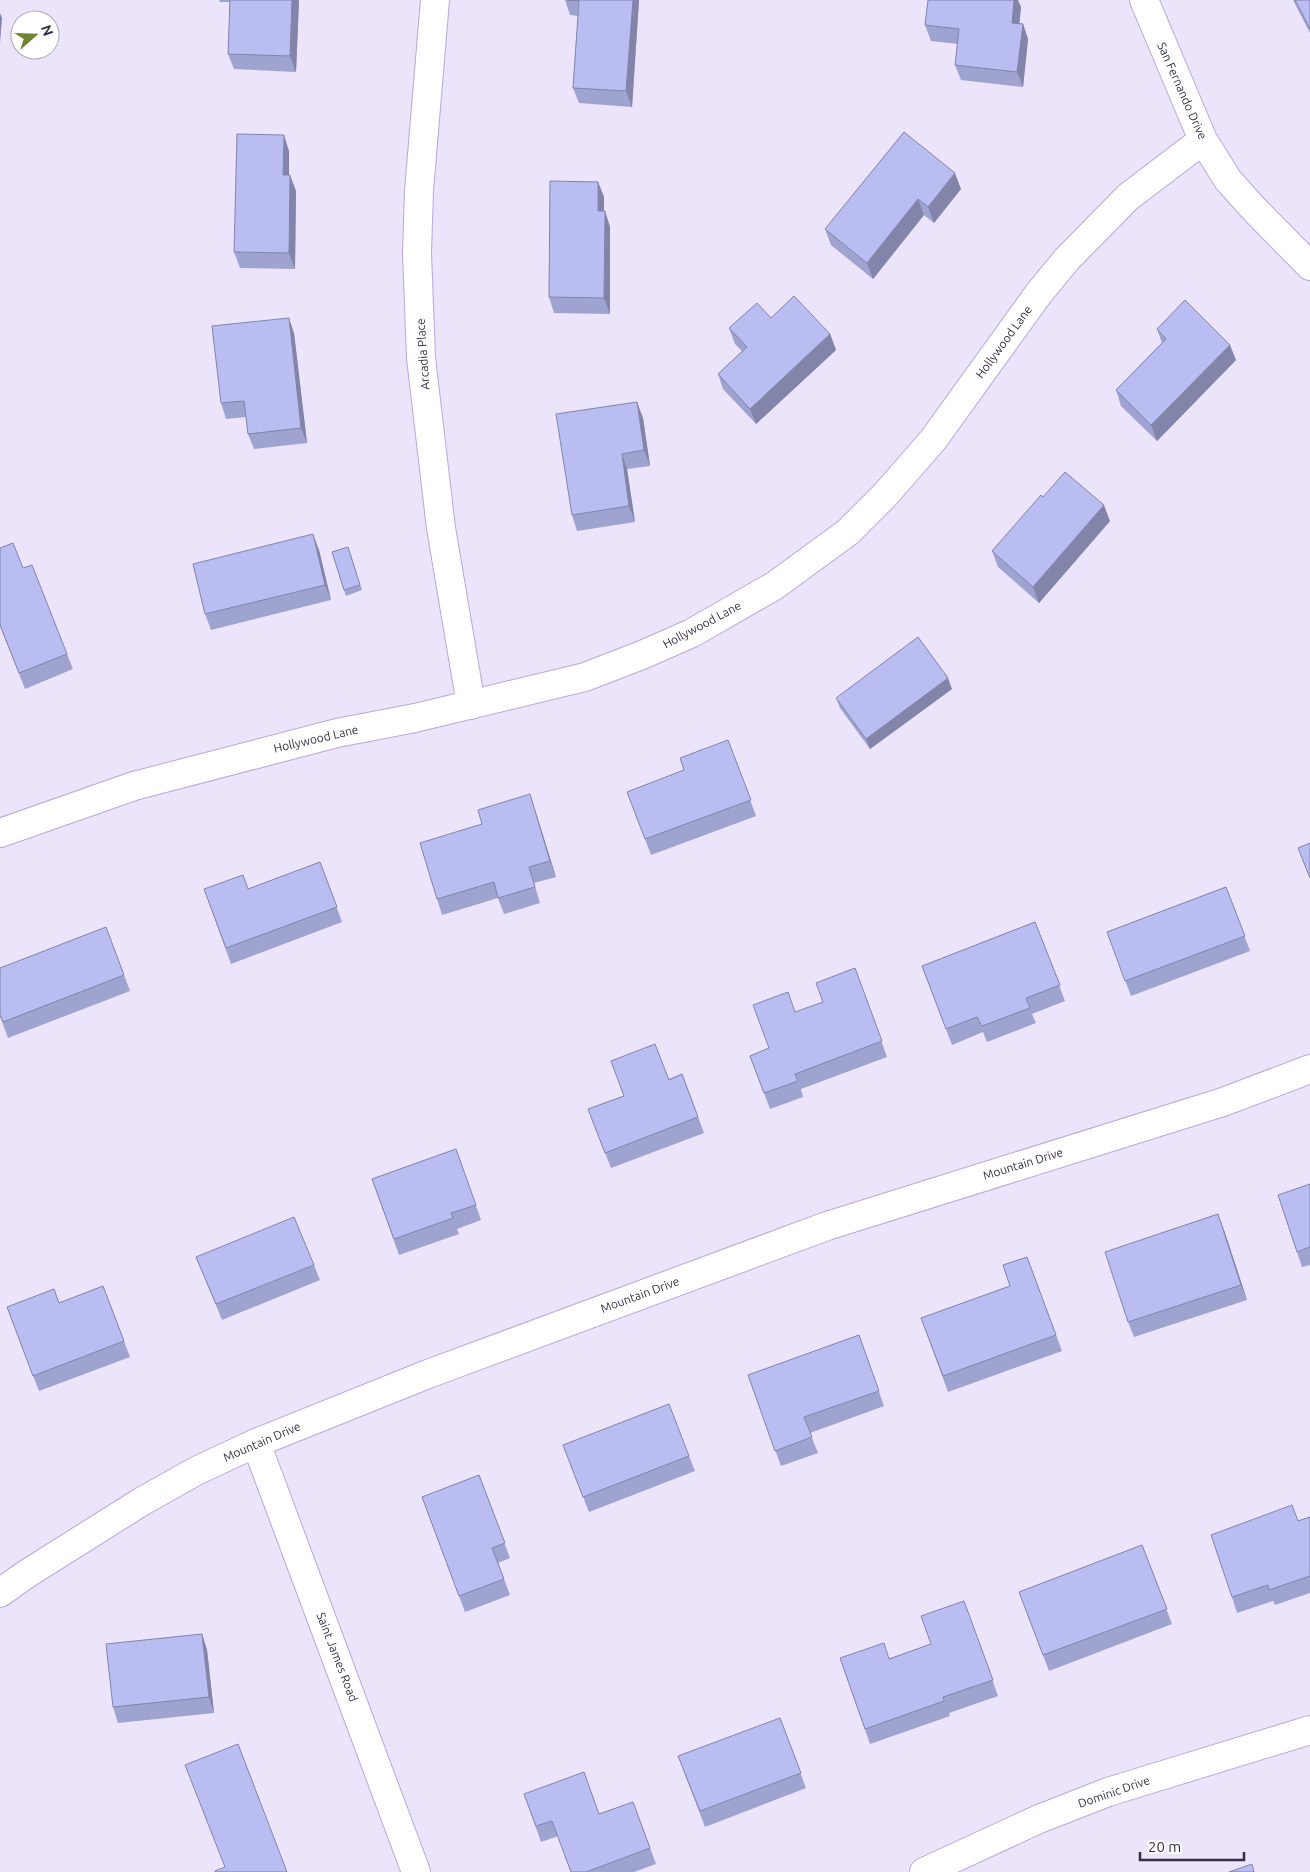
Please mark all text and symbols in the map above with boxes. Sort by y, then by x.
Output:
north arrow [10,10,60,60]
text: N [38,23,57,38]
street label: San Fernando Drive [1155,40,1210,141]
street label: Hollywood Lane [973,303,1034,381]
street label: Arcadia Place [414,318,431,390]
street label: Hollywood Lane [661,599,743,651]
street label: Hollywood Lane [272,722,359,755]
street label: Mountain Drive [981,1145,1064,1182]
street label: Mountain Drive [599,1274,681,1315]
street label: Mountain Drive [221,1419,303,1464]
street label: Saint James Road [314,1610,360,1703]
street label: Dominic Drive [1076,1773,1152,1810]
scale bar [1140,1830,1244,1862]
text: 20 m [1148,1838,1181,1855]

